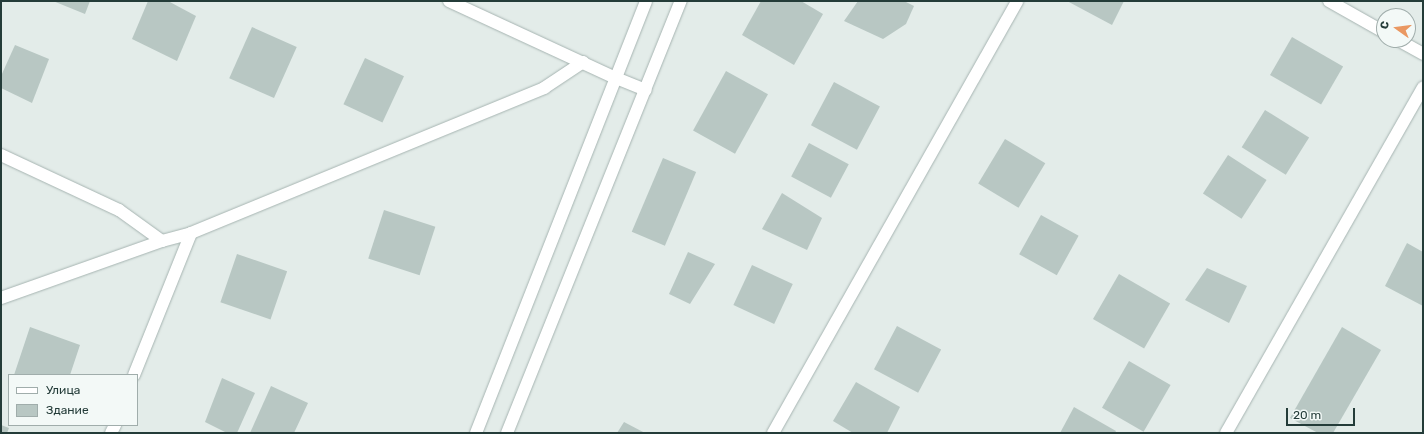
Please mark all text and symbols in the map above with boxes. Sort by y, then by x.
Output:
north arrow [1376,8,1416,48]
text: С [1378,20,1392,31]
legend [8,374,138,426]
text: Улица [46,383,80,397]
scale bar [1288,400,1357,426]
text: Здание [46,403,89,417]
text: 20 m [1293,408,1321,422]

